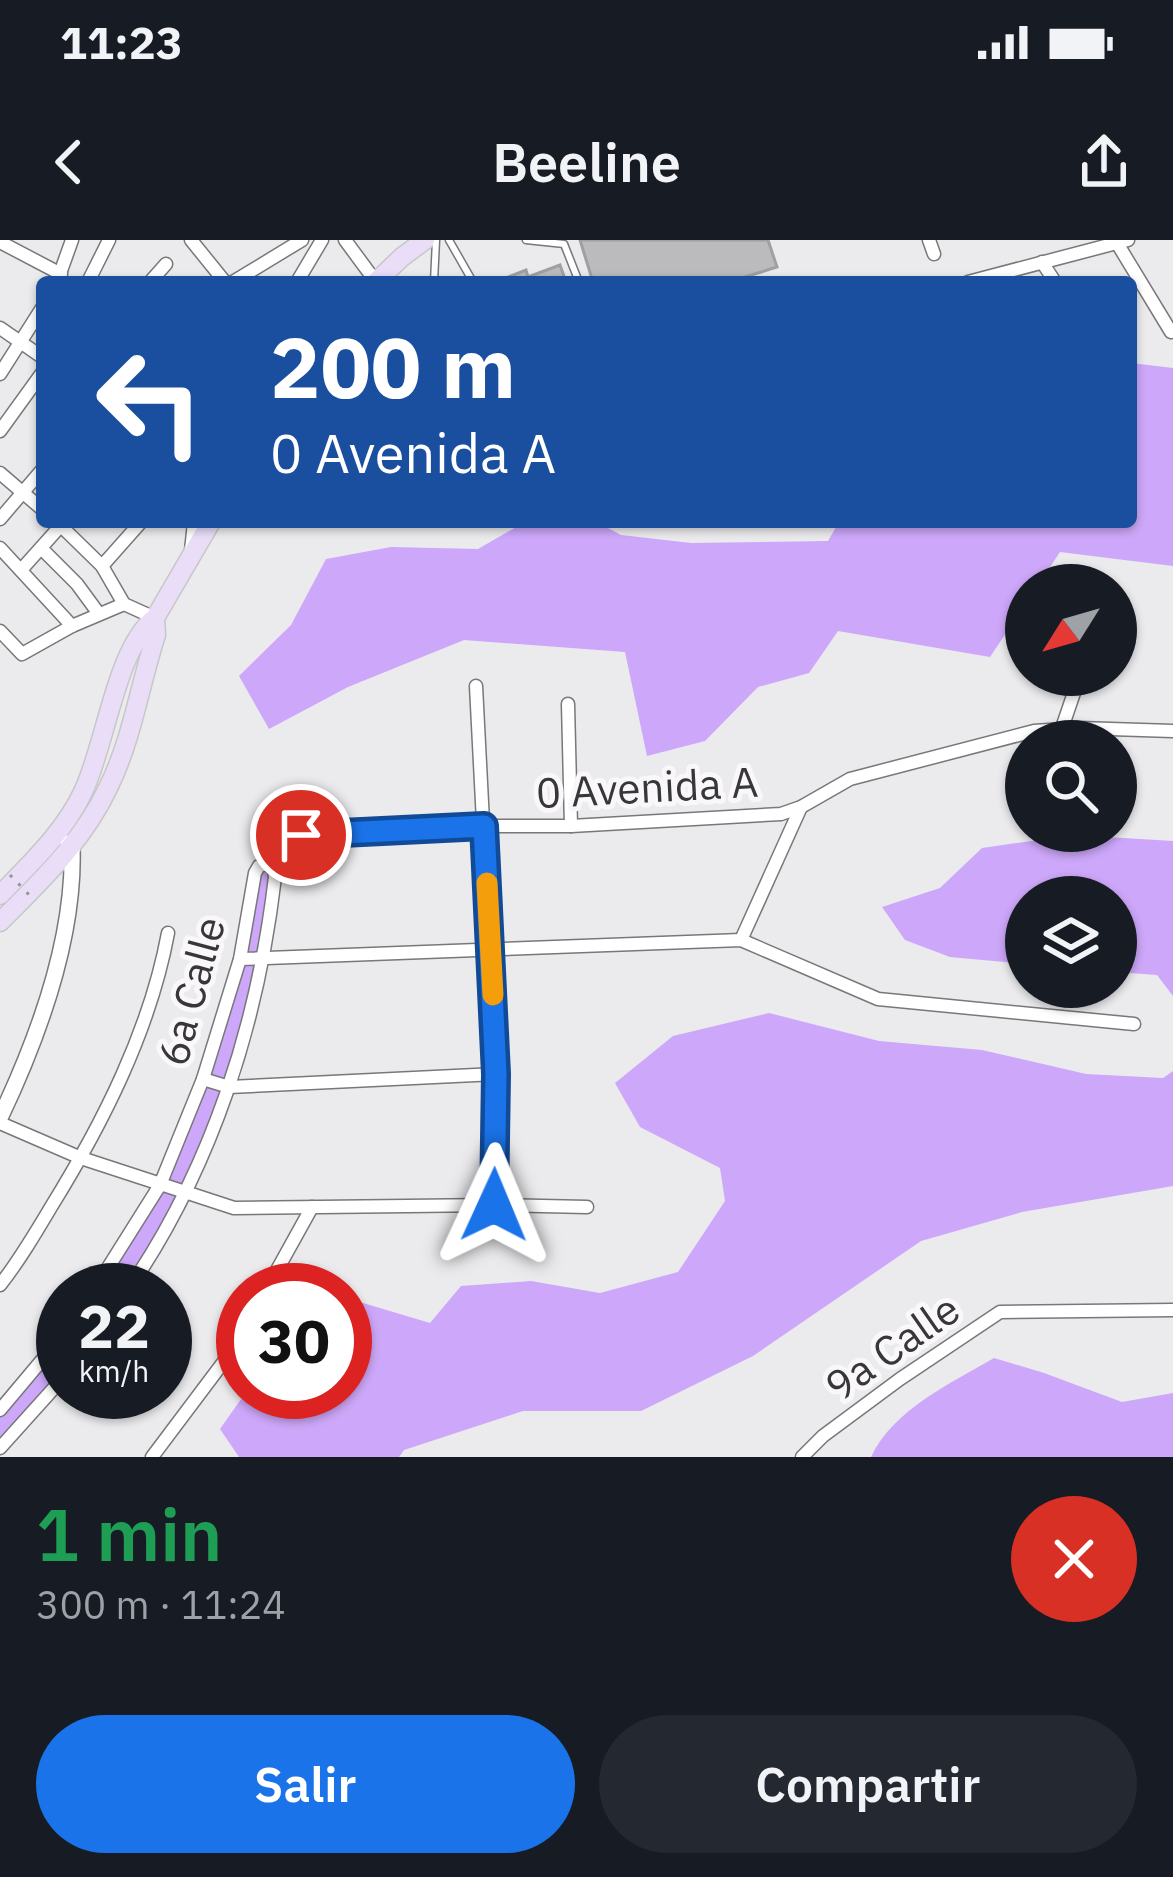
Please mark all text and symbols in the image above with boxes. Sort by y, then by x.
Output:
text: 11:23 [60,13,183,71]
text: Beeline [492,127,681,197]
icon: back [36,129,102,195]
icon: share [1071,129,1137,195]
text: 200 m [270,312,516,421]
icon: left [72,324,228,480]
text: 0 Avenida A [270,418,556,488]
north arrow [1005,564,1137,696]
map controls [1005,564,1137,1008]
button: search [1005,720,1137,852]
street label: 0 Avenida A [534,754,760,820]
pin [250,784,352,886]
icon: arrive [268,802,334,868]
button: layers [1005,876,1137,1008]
street label: 6a Calle [145,911,237,1071]
position arrow [431,1142,557,1268]
speed limit sign: 30 [216,1263,372,1419]
street label: 9a Calle [814,1281,970,1413]
text: 22 [78,1286,150,1365]
text: km/h [79,1351,149,1390]
text: 1 min [36,1487,222,1581]
button: close [1011,1496,1137,1622]
text: 300 m · 11:24 [36,1579,286,1630]
button: Salir [36,1715,575,1853]
button: Compartir [599,1715,1137,1853]

